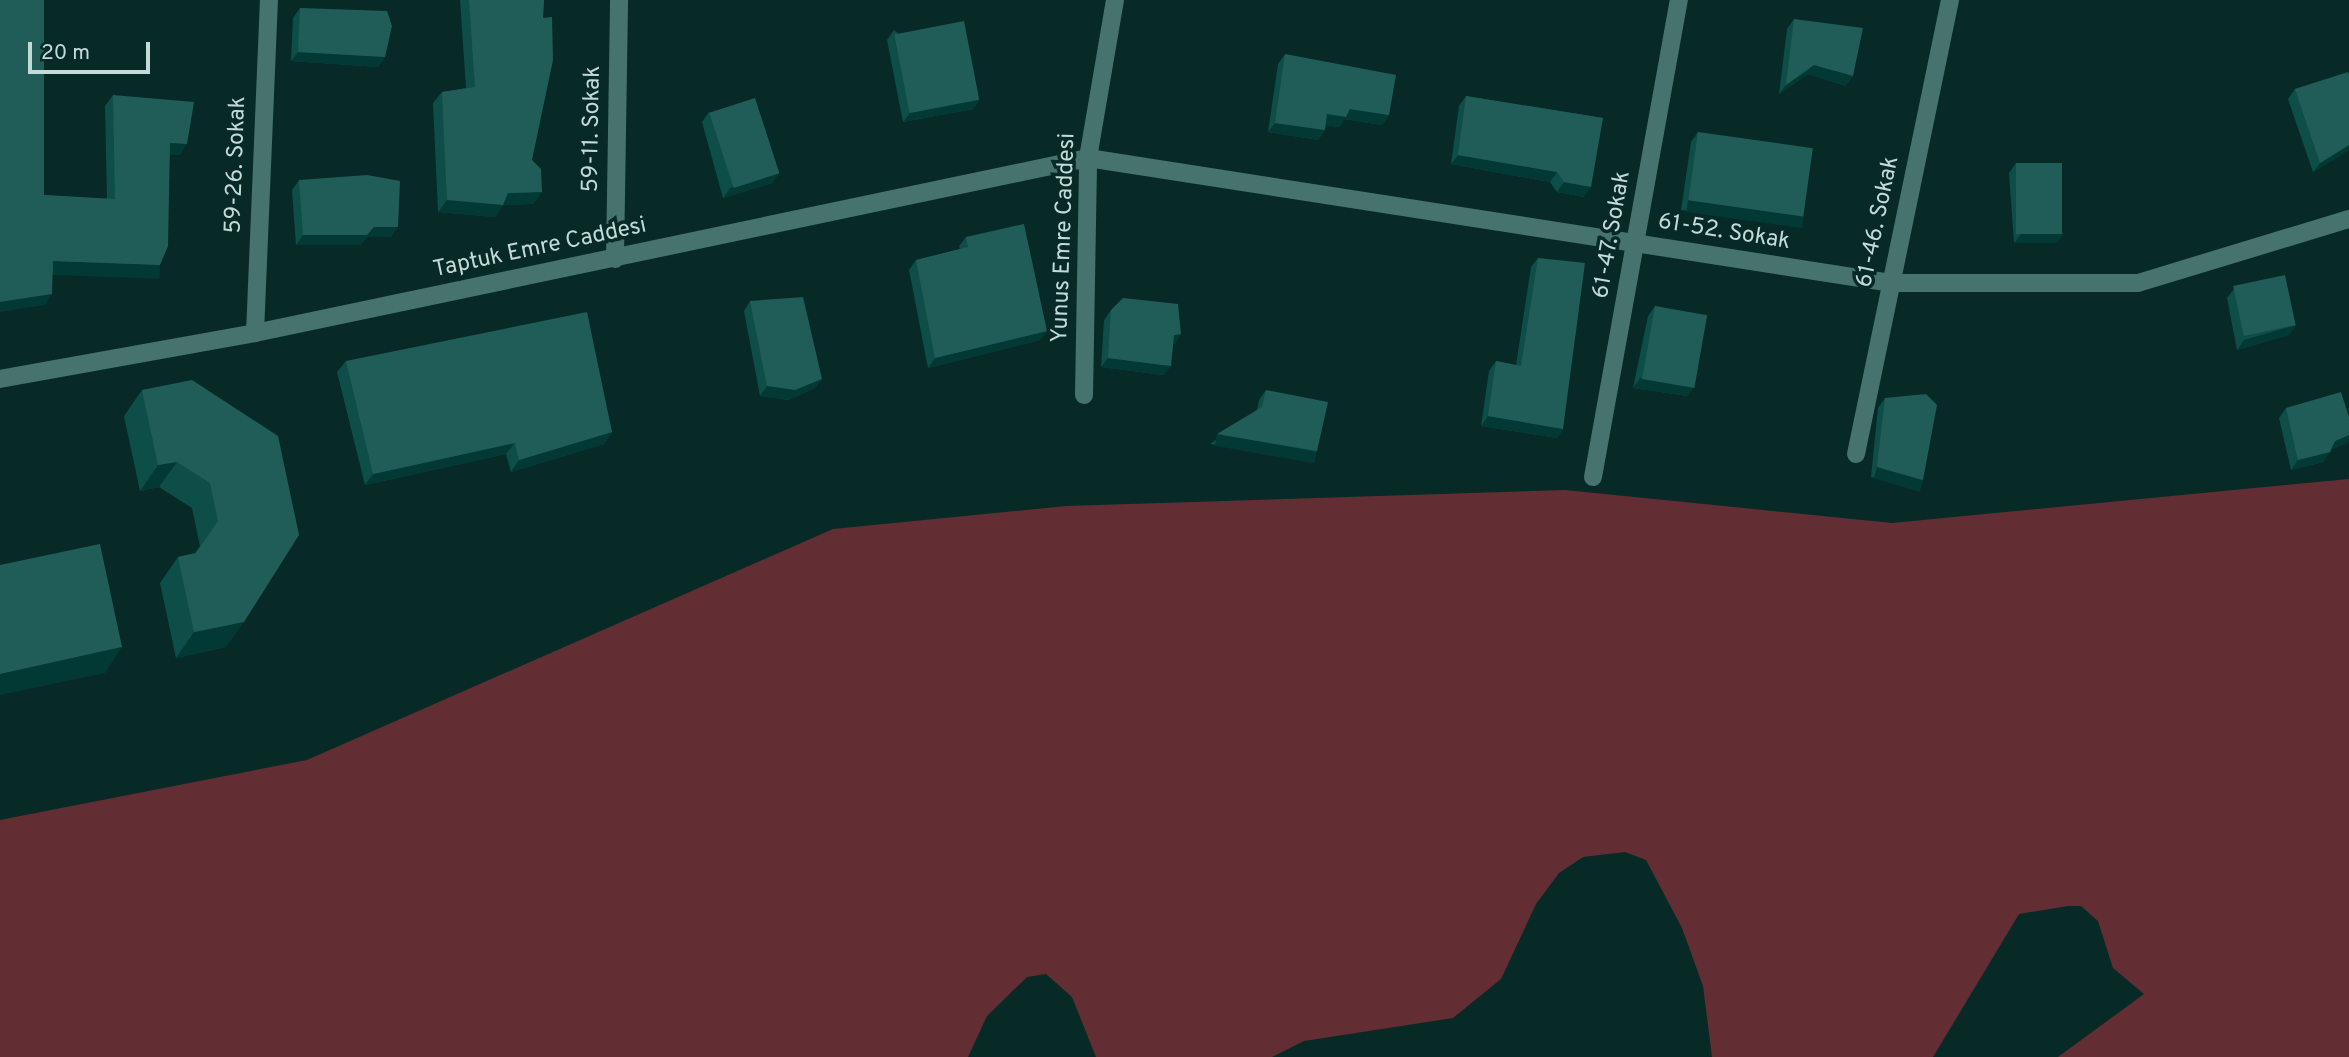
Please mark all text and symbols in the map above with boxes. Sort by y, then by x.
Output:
scale bar [32,28,154,72]
text: 20 m [41,40,90,67]
street label: 59-11. Sokak [578,65,608,193]
street label: 59-26. Sokak [221,96,253,234]
street label: Yunus Emre Caddesi [1048,133,1082,343]
street label: 61-46. Sokak [1852,154,1906,290]
street label: 61-47. Sokak [1588,169,1638,301]
street label: 61-52. Sokak [1656,209,1792,257]
street label: Taptuk Emre Caddesi [431,213,649,285]

